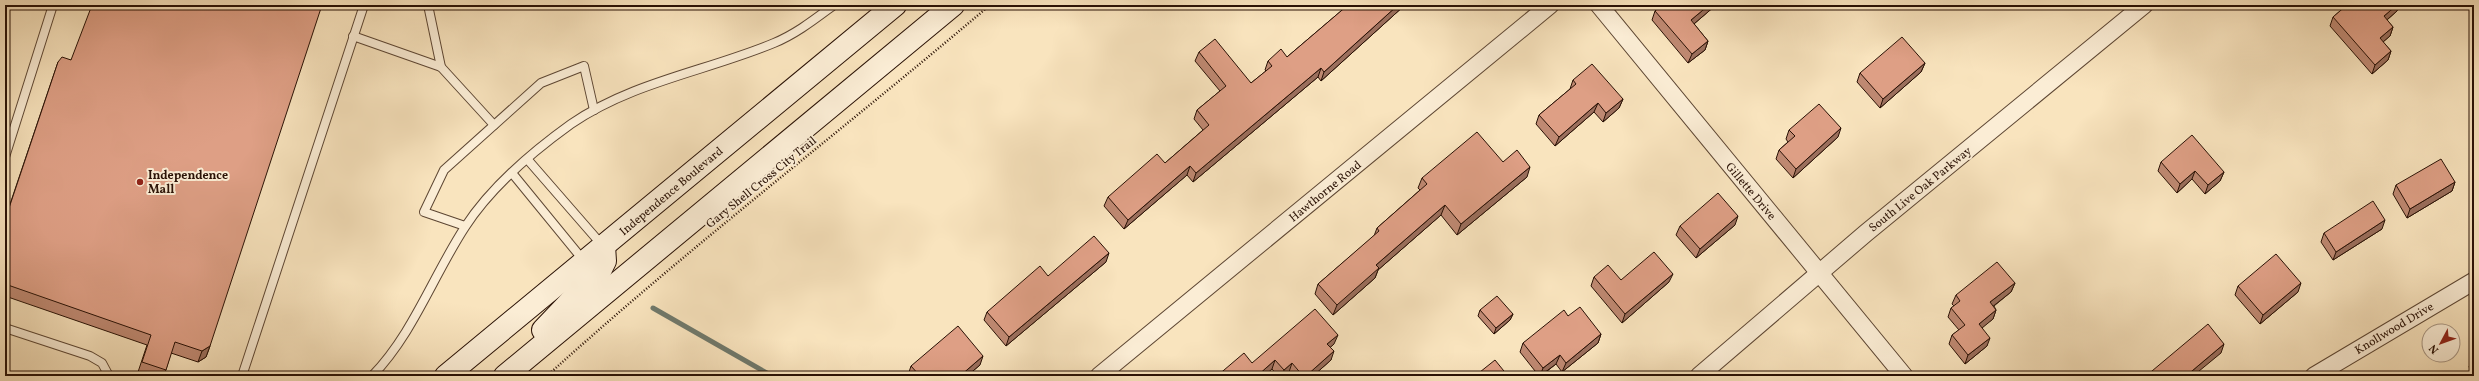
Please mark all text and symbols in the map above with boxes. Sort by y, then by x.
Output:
street label: Gary Shell Cross City Trail [703,133,821,232]
street label: South Live Oak Parkway [1866,143,1976,236]
street label: Independence Boulevard [616,144,727,240]
street label: Hawthorne Road [1286,157,1365,226]
street label: Gillette Drive [1721,159,1779,224]
place label: Independence Mall [148,168,228,198]
marker: Independence Mall [135,177,145,187]
street label: Knollwood Drive [2352,299,2437,359]
north arrow [2421,323,2461,363]
text: N [2426,341,2443,357]

